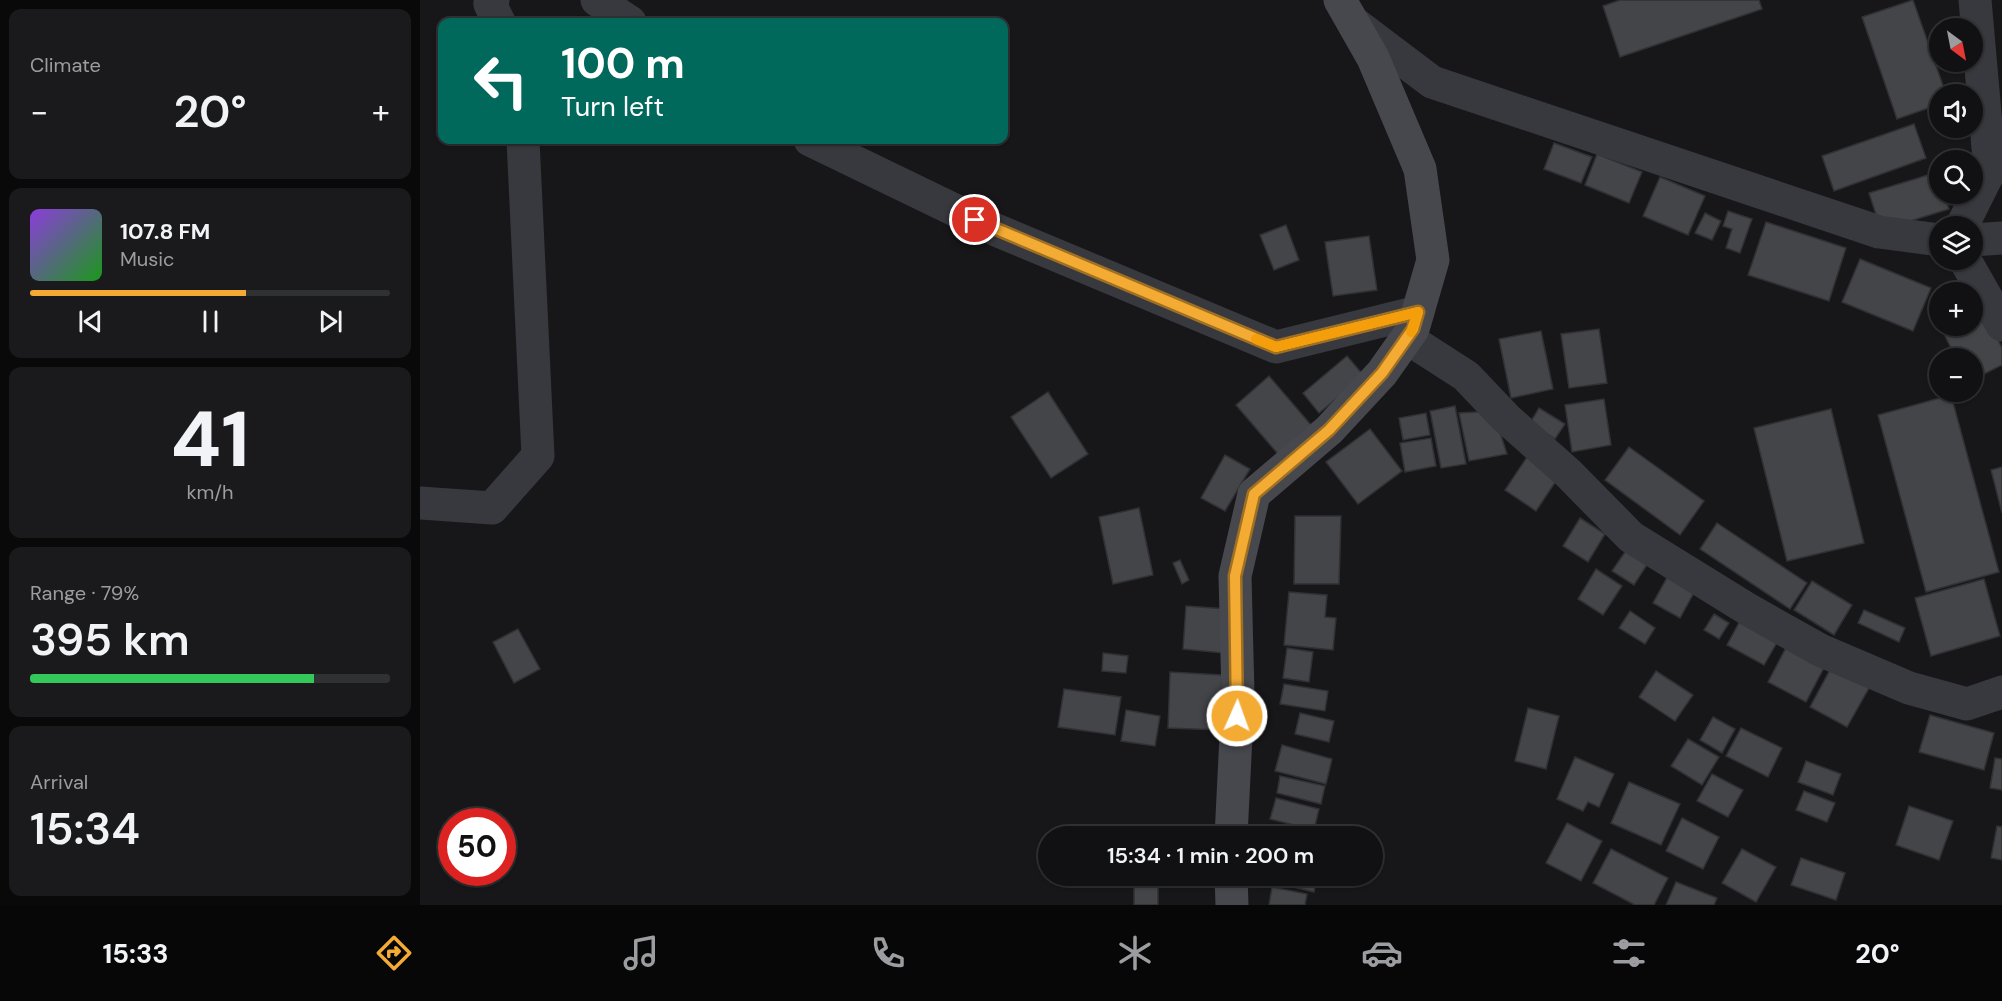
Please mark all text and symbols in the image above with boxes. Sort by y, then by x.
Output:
north arrow [1929,18,1983,72]
map controls [1929,18,1983,402]
text: 100 m [561,36,685,91]
icon: left [462,42,540,120]
text: Climate [30,52,101,78]
text: 20° [173,82,247,141]
button: sound [1929,84,1983,138]
text: Turn left [561,89,664,124]
text: − [30,90,48,133]
text: + [372,90,390,133]
button: search [1929,150,1983,204]
pin [949,194,1000,245]
icon: arrive [958,203,991,236]
button: layers [1929,216,1983,270]
text: 107.8 FM [120,217,210,246]
text: Music [120,246,175,272]
button: + [1929,282,1983,336]
icon: previous [74,305,107,338]
icon: pause [194,305,227,338]
icon: next [314,305,347,338]
button: − [1929,348,1983,402]
text: 41 [170,389,250,490]
text: km/h [186,479,234,505]
text: Range · 79% [30,580,139,606]
text: 395 km [30,610,190,669]
position arrow [1205,684,1269,748]
text: Arrival [30,769,88,795]
text: 15:34 [30,799,140,858]
speed limit sign: 50 [438,808,516,886]
text: 15:34 · 1 min · 200 m [1107,841,1314,870]
icon: directions [373,932,415,974]
icon: music [620,932,662,974]
icon: phone [867,932,909,974]
icon: climate [1114,932,1156,974]
icon: car [1361,932,1403,974]
icon: filters [1608,932,1650,974]
text: 15:33 [102,936,169,971]
text: 20° [1855,936,1899,971]

